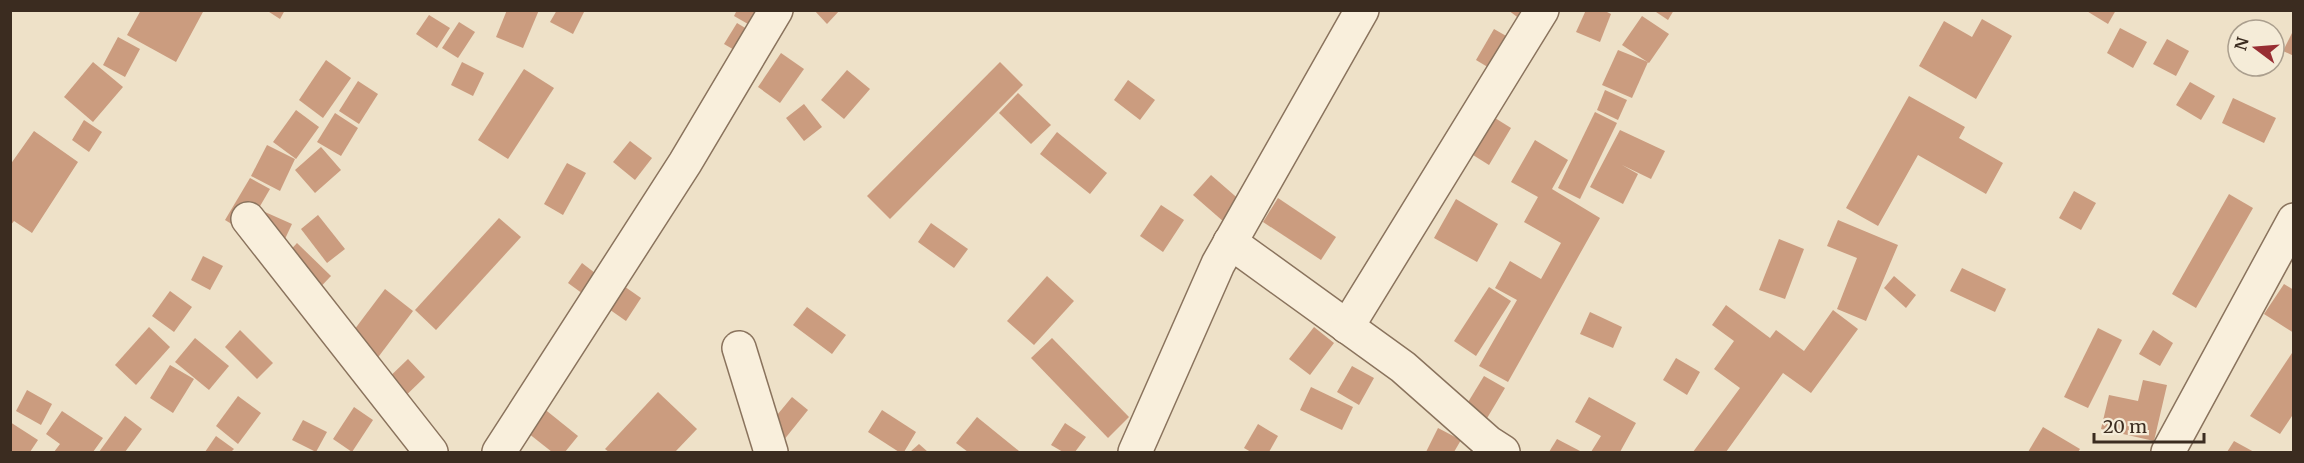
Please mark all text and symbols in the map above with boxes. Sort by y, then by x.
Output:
north arrow [2226,18,2286,78]
text: N [2230,35,2253,53]
scale bar [2094,406,2204,444]
text: 20 m [2103,415,2147,438]

